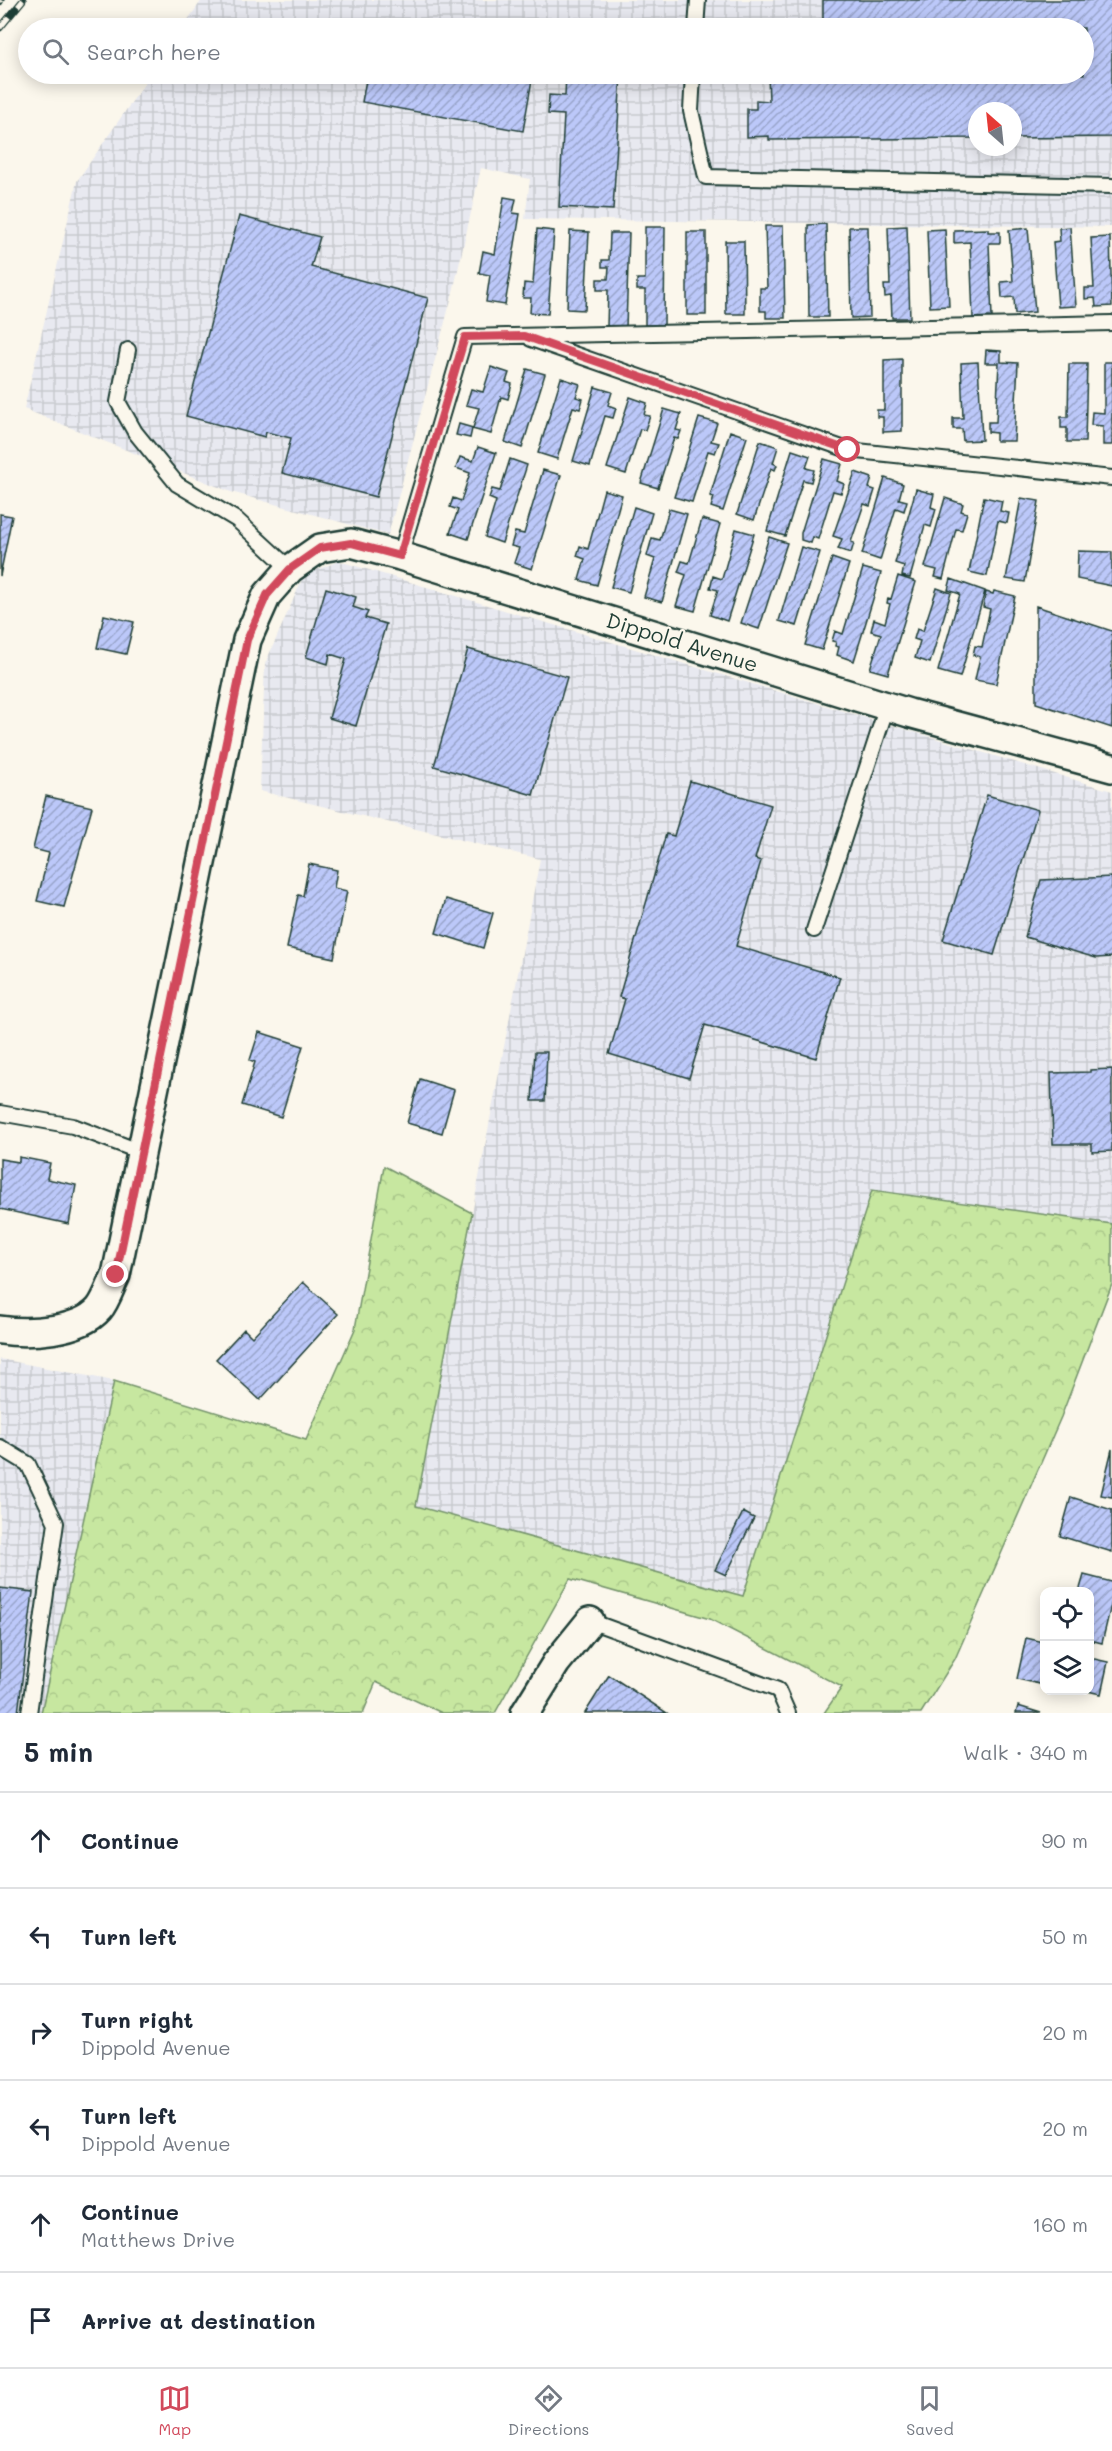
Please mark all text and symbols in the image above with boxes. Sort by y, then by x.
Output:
search box [18,18,1094,84]
icon: search [39,35,72,68]
text: Search here [87,37,221,66]
north arrow [968,102,1022,156]
route start [834,436,860,462]
street label: Dippold Avenue [603,606,762,677]
route end [102,1261,128,1287]
map controls [1040,1587,1094,1695]
button: locate [1040,1587,1094,1641]
button: layers [1040,1641,1094,1695]
text: 5 min [24,1735,93,1769]
text: Walk · 340 m [963,1739,1088,1765]
icon: ahead [24,1824,57,1857]
text: Continue [81,1826,179,1855]
text: 90 m [1042,1827,1088,1853]
icon: left [24,1920,57,1953]
text: Turn left [81,1922,177,1951]
text: 50 m [1042,1923,1088,1949]
text: Turn right [81,2005,193,2034]
icon: right [24,2016,57,2049]
text: 20 m [1042,2019,1088,2045]
text: Dippold Avenue [81,2034,231,2060]
text: Turn left [81,2101,177,2130]
icon: left [24,2112,57,2145]
text: 20 m [1042,2115,1088,2141]
text: Dippold Avenue [81,2130,231,2156]
text: Continue [81,2197,179,2226]
icon: ahead [24,2208,57,2241]
text: 160 m [1032,2211,1088,2237]
text: Matthews Drive [81,2226,235,2252]
icon: arrive [24,2304,57,2337]
text: Arrive at destination [81,2306,316,2335]
tab: Map [158,2382,191,2439]
tab: Directions [508,2382,589,2439]
tab: Saved [906,2382,954,2439]

